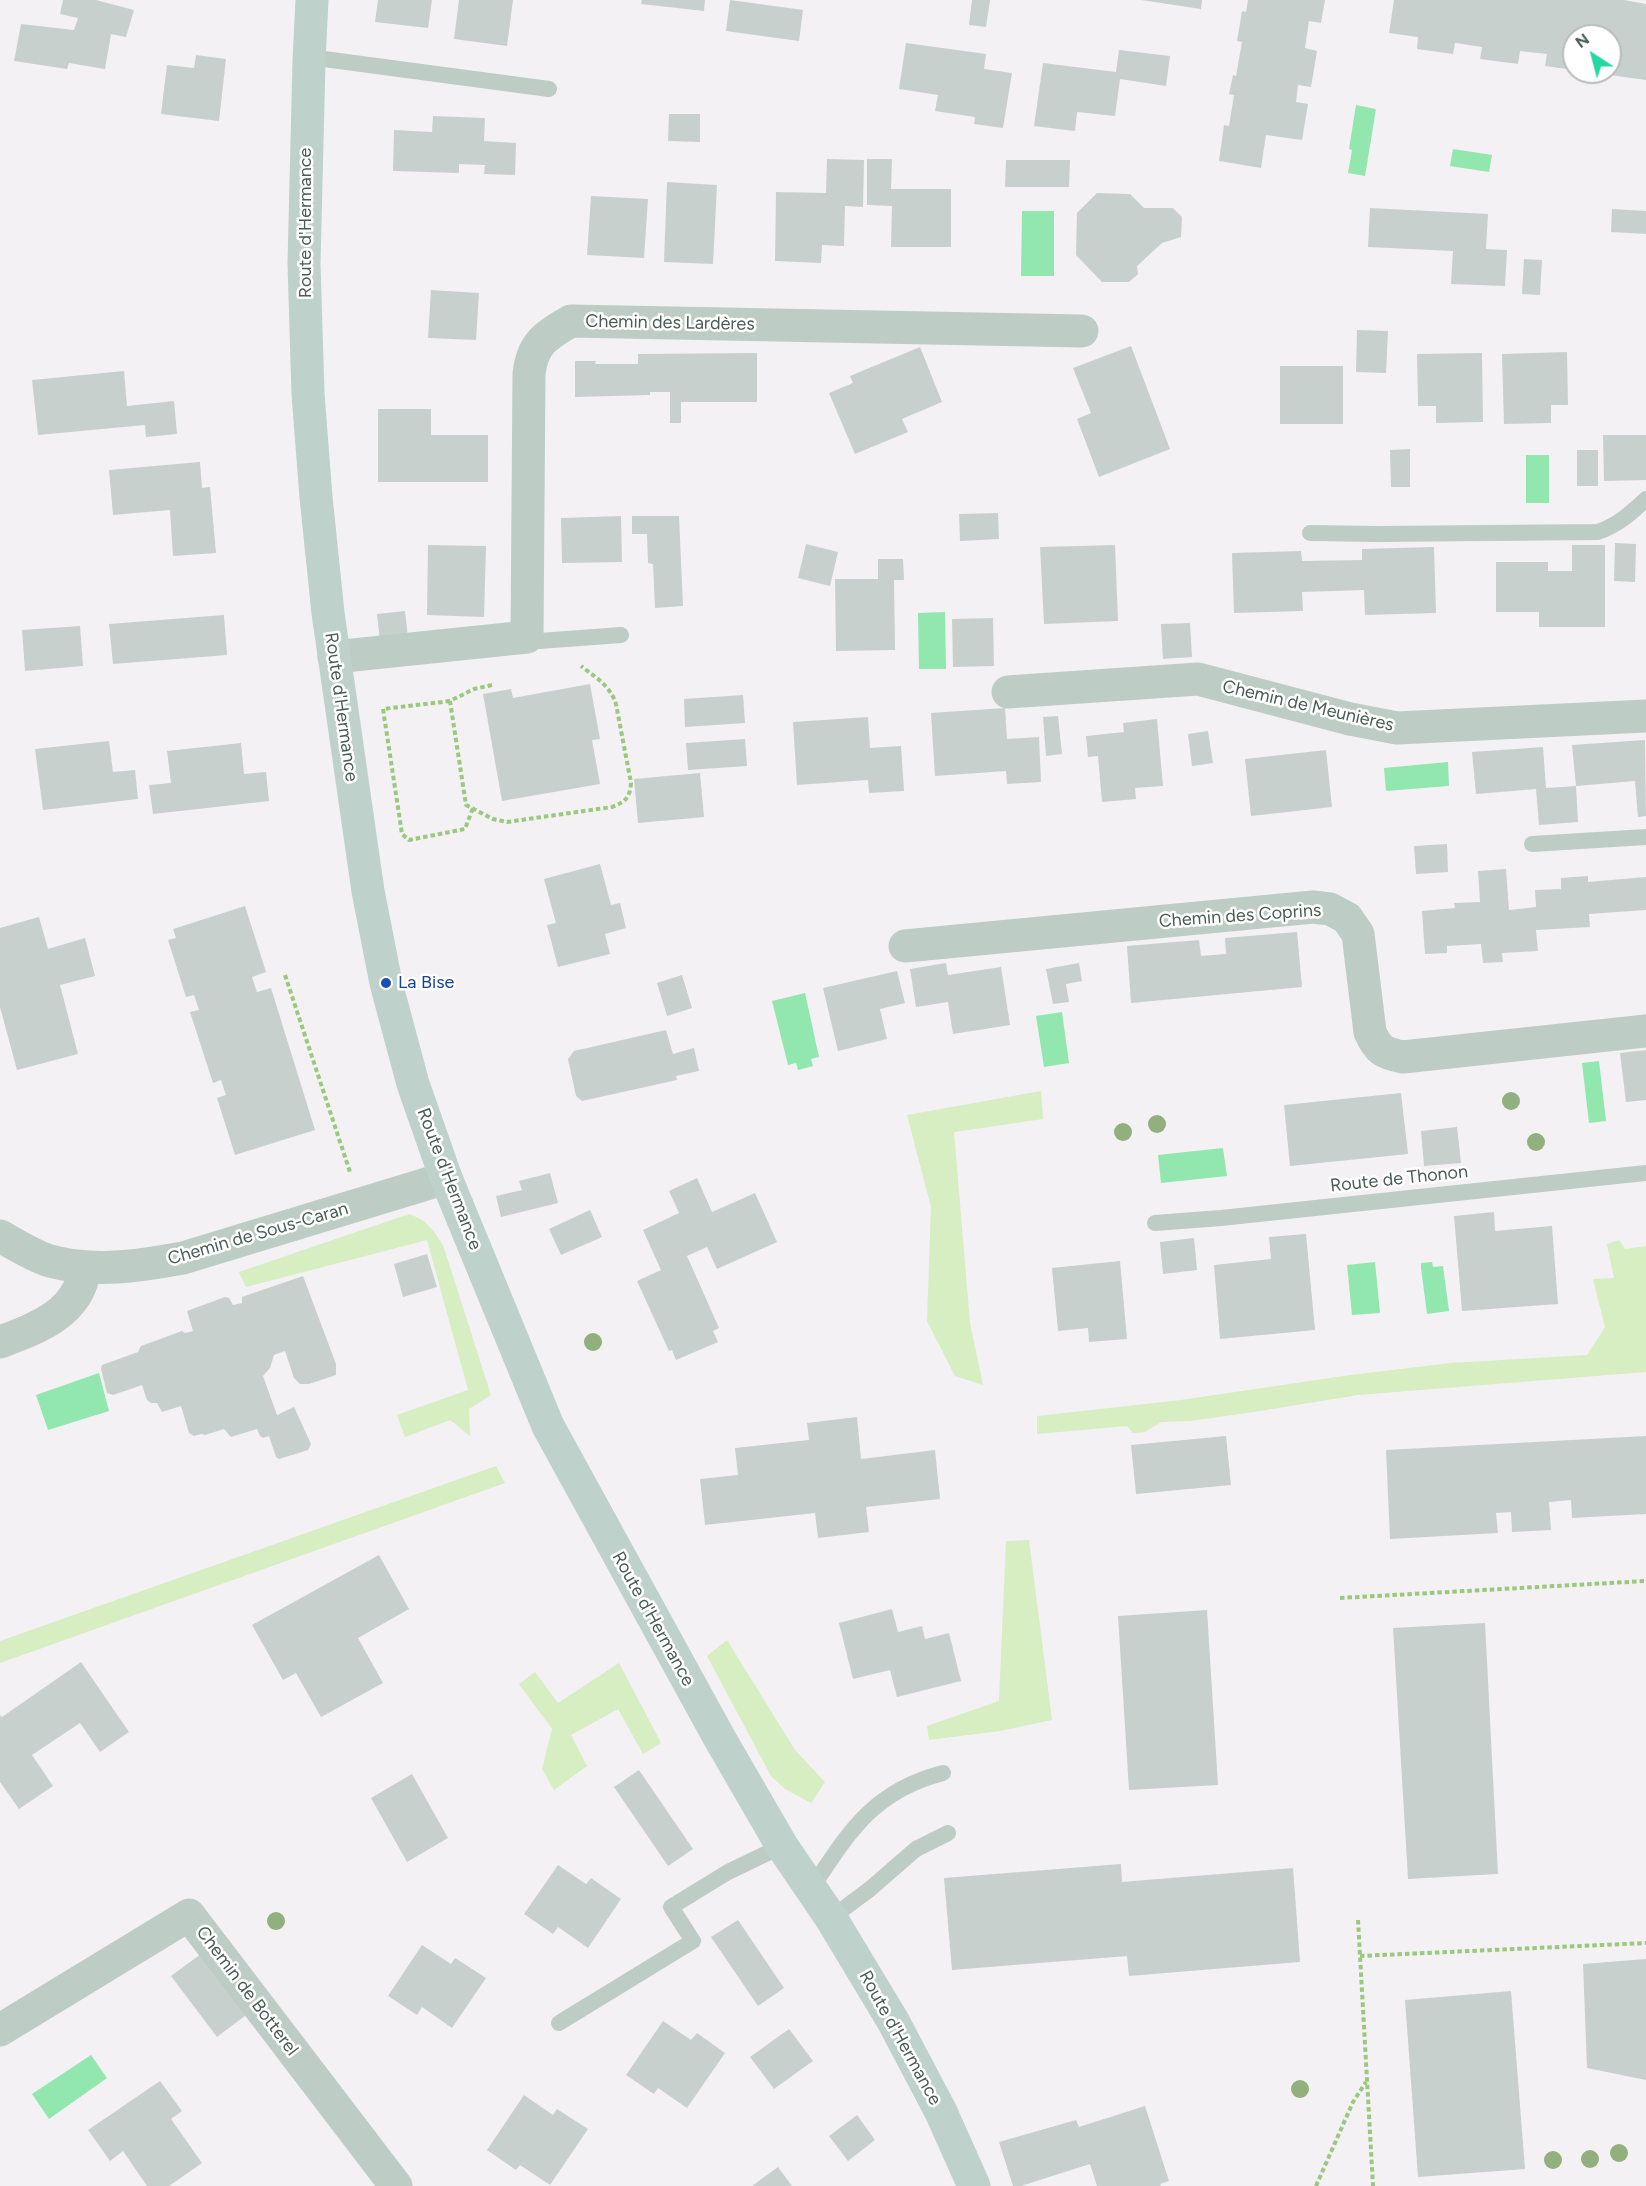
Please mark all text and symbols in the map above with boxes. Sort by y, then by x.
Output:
north arrow [1562,24,1622,84]
text: N [1572,29,1593,52]
street label: Route d'Hermance [295,148,317,298]
street label: Chemin des Lardères [585,311,755,335]
street label: Route d'Hermance [320,631,362,783]
street label: Chemin de Meunières [1220,676,1396,736]
street label: Chemin des Coprins [1158,900,1322,932]
place label: La Bise [398,972,454,994]
marker: La Bise [379,976,393,990]
street label: Route d'Hermance [412,1105,486,1253]
street label: Route de Thonon [1329,1161,1469,1197]
street label: Chemin de Sous-Caran [165,1198,351,1270]
street label: Route d'Hermance [607,1548,699,1690]
street label: Chemin de Botterel [191,1922,303,2060]
street label: Route d'Hermance [854,1967,946,2109]

